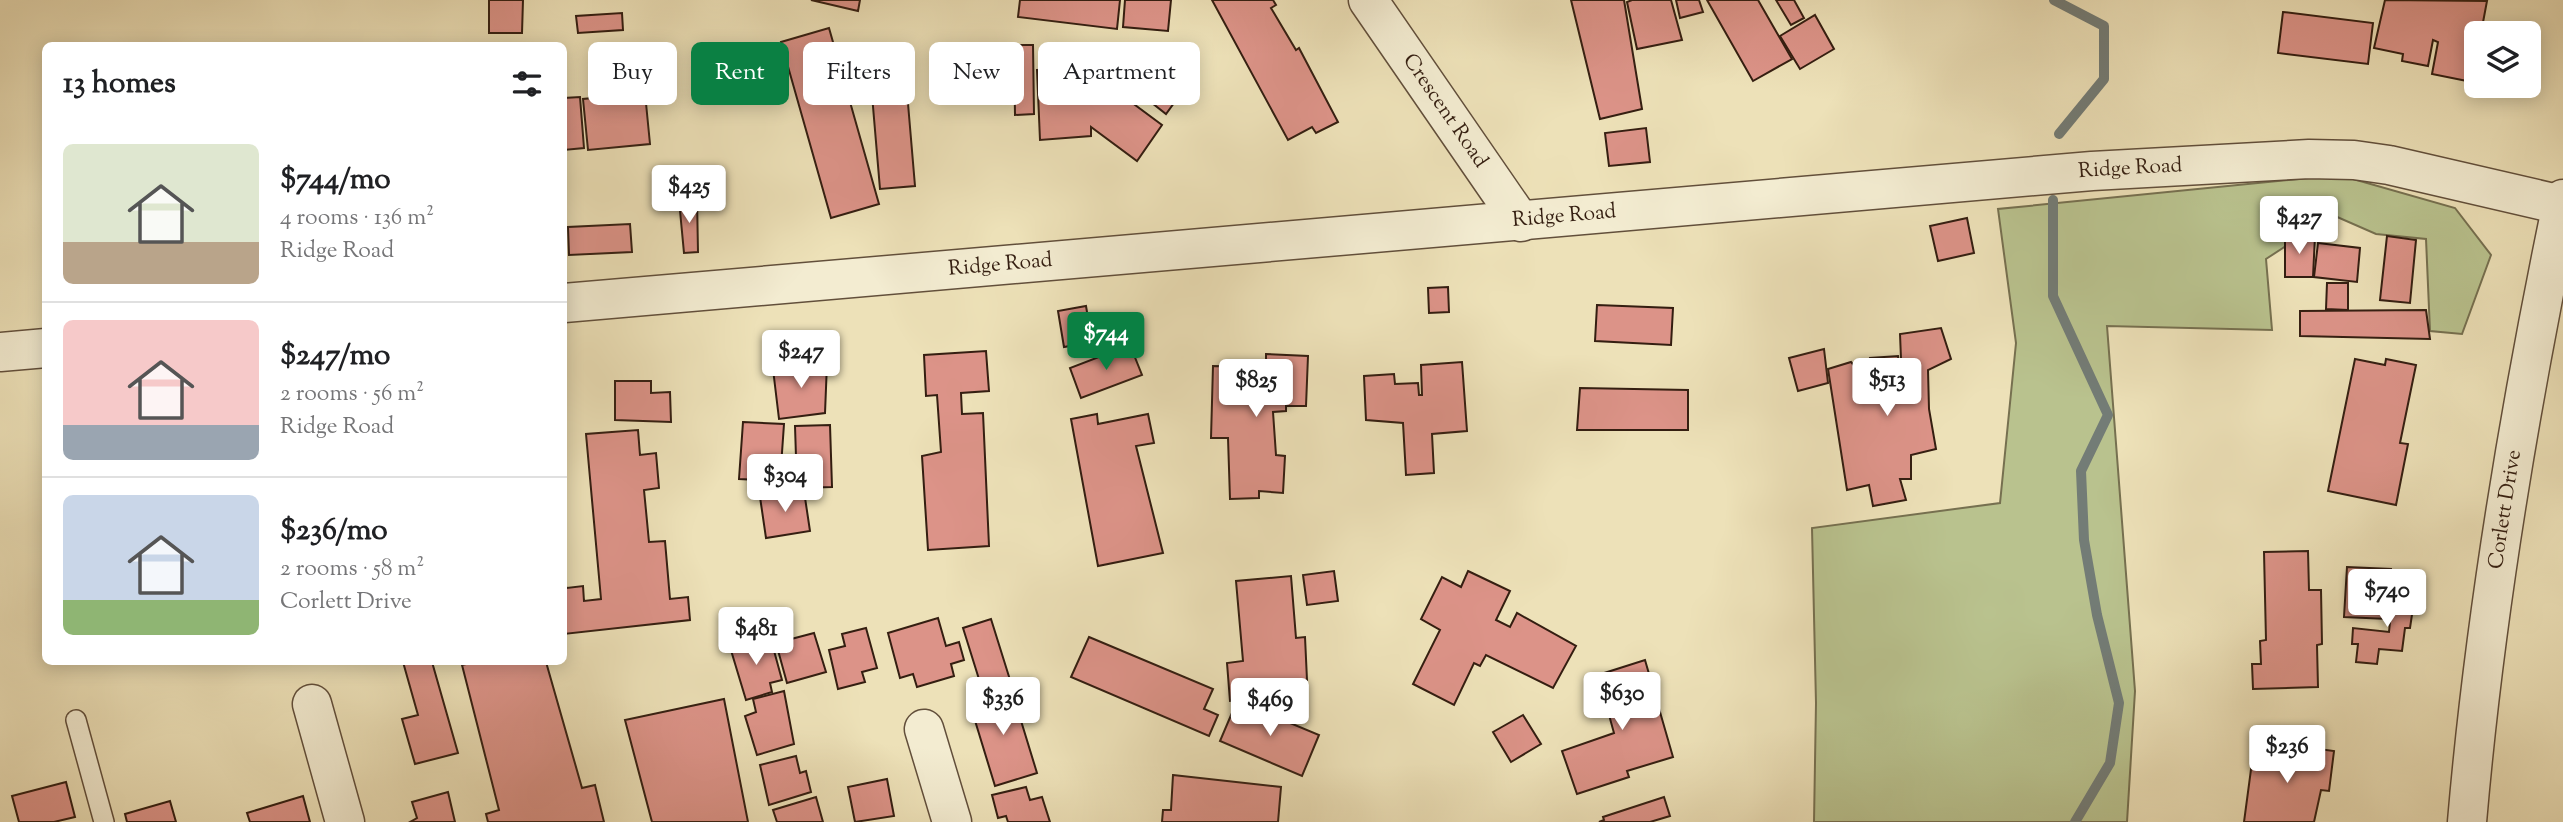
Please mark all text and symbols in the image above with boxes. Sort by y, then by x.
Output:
map controls [2464,21,2541,98]
button: layers [2464,21,2541,98]
chip: Buy [588,42,677,105]
chip: Rent [691,42,789,105]
chip: Filters [803,42,915,105]
chip: New [929,42,1024,105]
chip: Apartment [1038,42,1200,105]
street label: Crescent Road [1395,48,1495,175]
text: 13 homes [63,63,176,106]
icon: filters [508,65,546,103]
street label: Ridge Road [2077,151,2183,187]
text: $744/mo [280,159,391,202]
pin: $425 [648,166,730,225]
text: $425 [668,171,710,204]
icon: home [119,172,203,256]
pin: $427 [2258,196,2340,256]
street label: Ridge Road [1511,197,1618,236]
text: 4 rooms · 136 m² [280,202,434,235]
text: $427 [2276,202,2322,235]
text: Ridge Road [280,235,394,268]
street label: Ridge Road [947,246,1054,285]
pin: $744 [1065,312,1147,372]
text: $744 [1083,318,1129,351]
pin: $247 [760,330,842,390]
text: $247/mo [280,335,390,378]
text: $247 [778,336,824,369]
icon: home [119,348,203,432]
pin: $513 [1846,358,1928,418]
pin: $825 [1215,360,1297,419]
text: $513 [1868,364,1906,397]
text: $825 [1235,365,1277,398]
text: 2 rooms · 56 m² [280,378,424,411]
text: Ridge Road [280,411,394,444]
street label: Corlett Drive [2482,448,2530,571]
pin: $304 [744,454,826,514]
text: $304 [763,460,807,493]
text: $236/mo [280,510,388,553]
icon: home [119,523,203,607]
text: 2 rooms · 58 m² [280,553,424,586]
pin: $740 [2346,570,2428,629]
text: $740 [2364,575,2410,608]
text: Corlett Drive [280,586,412,619]
pin: $481 [715,608,797,667]
text: $481 [734,613,778,646]
pin: $630 [1581,672,1663,732]
pin: $336 [962,678,1044,737]
pin: $469 [1229,678,1311,738]
text: $630 [1600,678,1644,711]
text: $336 [982,683,1024,716]
text: $469 [1247,684,1293,717]
pin: $236 [2246,726,2328,785]
text: $236 [2265,731,2309,764]

